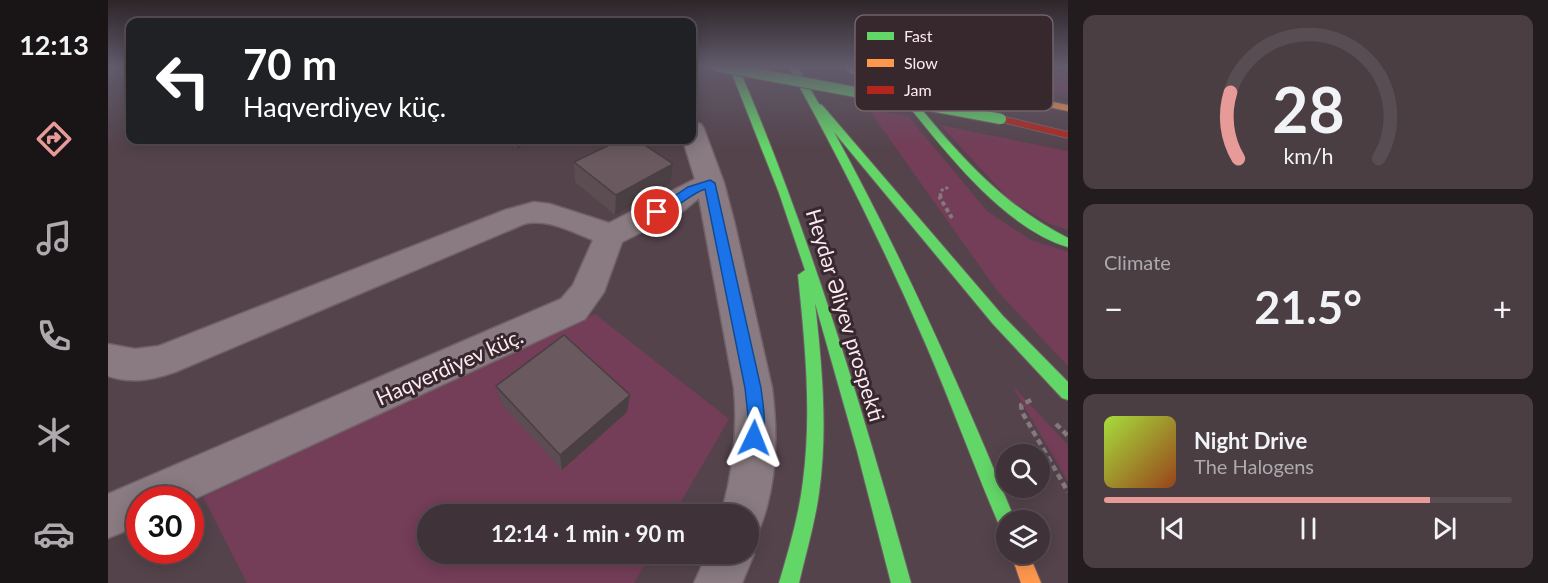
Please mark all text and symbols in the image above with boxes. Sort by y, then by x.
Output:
legend [855,15,1053,111]
text: Fast [904,26,933,45]
text: 12:13 [19,28,89,61]
text: 70 m [243,39,337,89]
icon: left [144,42,222,120]
text: Slow [904,53,938,72]
text: 28 [1272,71,1344,146]
text: Jam [904,80,932,99]
text: Haqverdiyev küç. [243,90,446,123]
icon: directions [33,118,75,160]
text: km/h [1283,144,1333,170]
pin [631,186,682,237]
icon: arrive [640,195,673,228]
street label: Heydər Əliyev prospekti [802,206,890,424]
icon: music [33,217,75,259]
text: Climate [1104,250,1171,274]
text: 21.5° [1254,280,1362,334]
text: − [1104,288,1123,328]
text: + [1493,288,1512,328]
icon: phone [33,315,75,357]
street label: Haqverdiyev küç. [372,322,526,410]
position arrow [722,406,786,470]
icon: climate [33,414,75,456]
text: Night Drive [1194,427,1307,454]
map controls [996,444,1050,564]
button: search [996,444,1050,498]
text: The Halogens [1194,454,1314,478]
speed limit sign: 30 [126,486,204,564]
button: layers [996,510,1050,564]
icon: previous [1156,512,1189,545]
icon: pause [1292,512,1325,545]
icon: next [1428,512,1461,545]
icon: car [33,513,75,555]
text: 12:14 · 1 min · 90 m [491,520,685,547]

